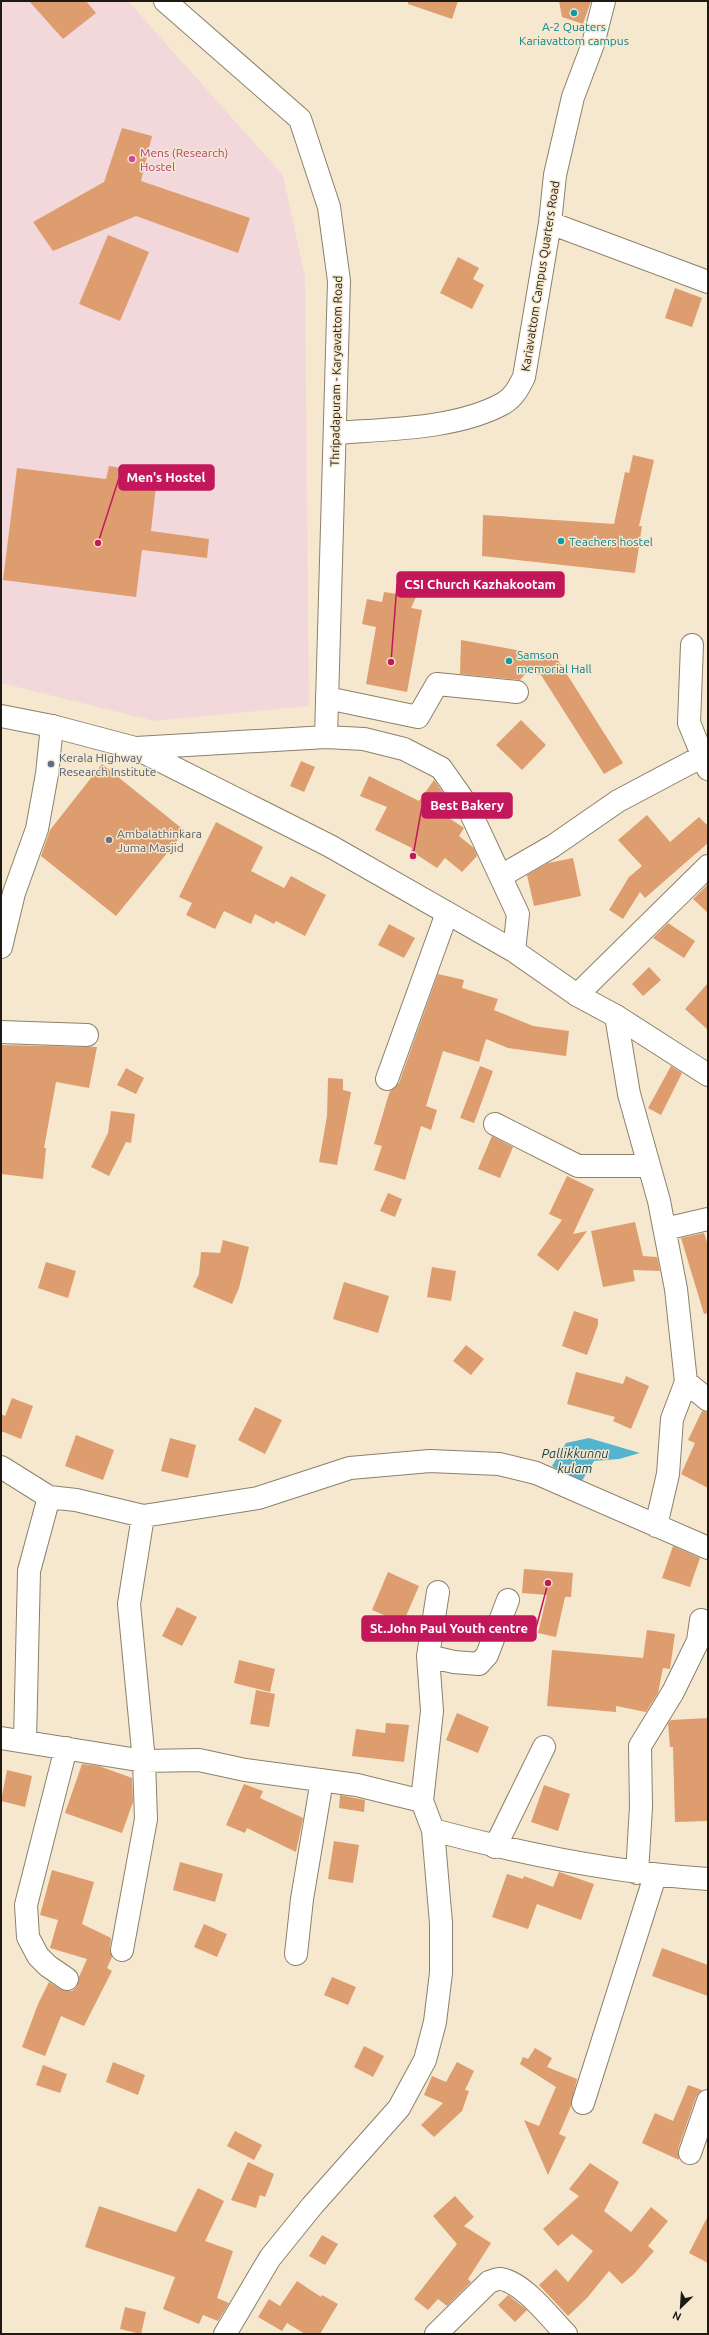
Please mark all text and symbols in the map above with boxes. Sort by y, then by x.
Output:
marker: A-2 Quaters Kariavattom campus [569,8,579,18]
place label: A-2 Quaters Kariavattom campus [519,20,629,47]
place label: Mens (Research) Hostel [140,146,228,173]
marker: Mens (Research) Hostel [127,154,137,164]
street label: Kariavattom Campus Quarters Road [519,180,561,372]
street label: Thripadapuram - Karyavattom Road [328,276,344,466]
callout: Men's Hostel [119,465,214,490]
text: Men's Hostel [126,470,206,484]
place label: Teachers hostel [569,535,653,548]
marker: Teachers hostel [556,536,566,546]
callout: CSI Church Kazhakootam [397,572,564,597]
text: CSI Church Kazhakootam [404,577,556,591]
place label: Samson memorial Hall [517,648,592,675]
marker: Samson memorial Hall [504,656,514,666]
place label: Kerala HIghway Research Institute [59,751,156,778]
marker: Kerala HIghway Research Institute [46,759,56,769]
callout: Best Bakery [422,793,512,818]
text: Best Bakery [430,798,504,812]
place label: Ambalathinkara Juma Masjid [117,827,202,854]
marker: Ambalathinkara Juma Masjid [104,835,114,845]
water label: Pallikkunnu kulam [542,1446,608,1475]
callout: St.John Paul Youth centre [362,1616,536,1641]
text: St.John Paul Youth centre [370,1621,528,1635]
north arrow [661,2287,701,2327]
text: N [671,2309,683,2323]

